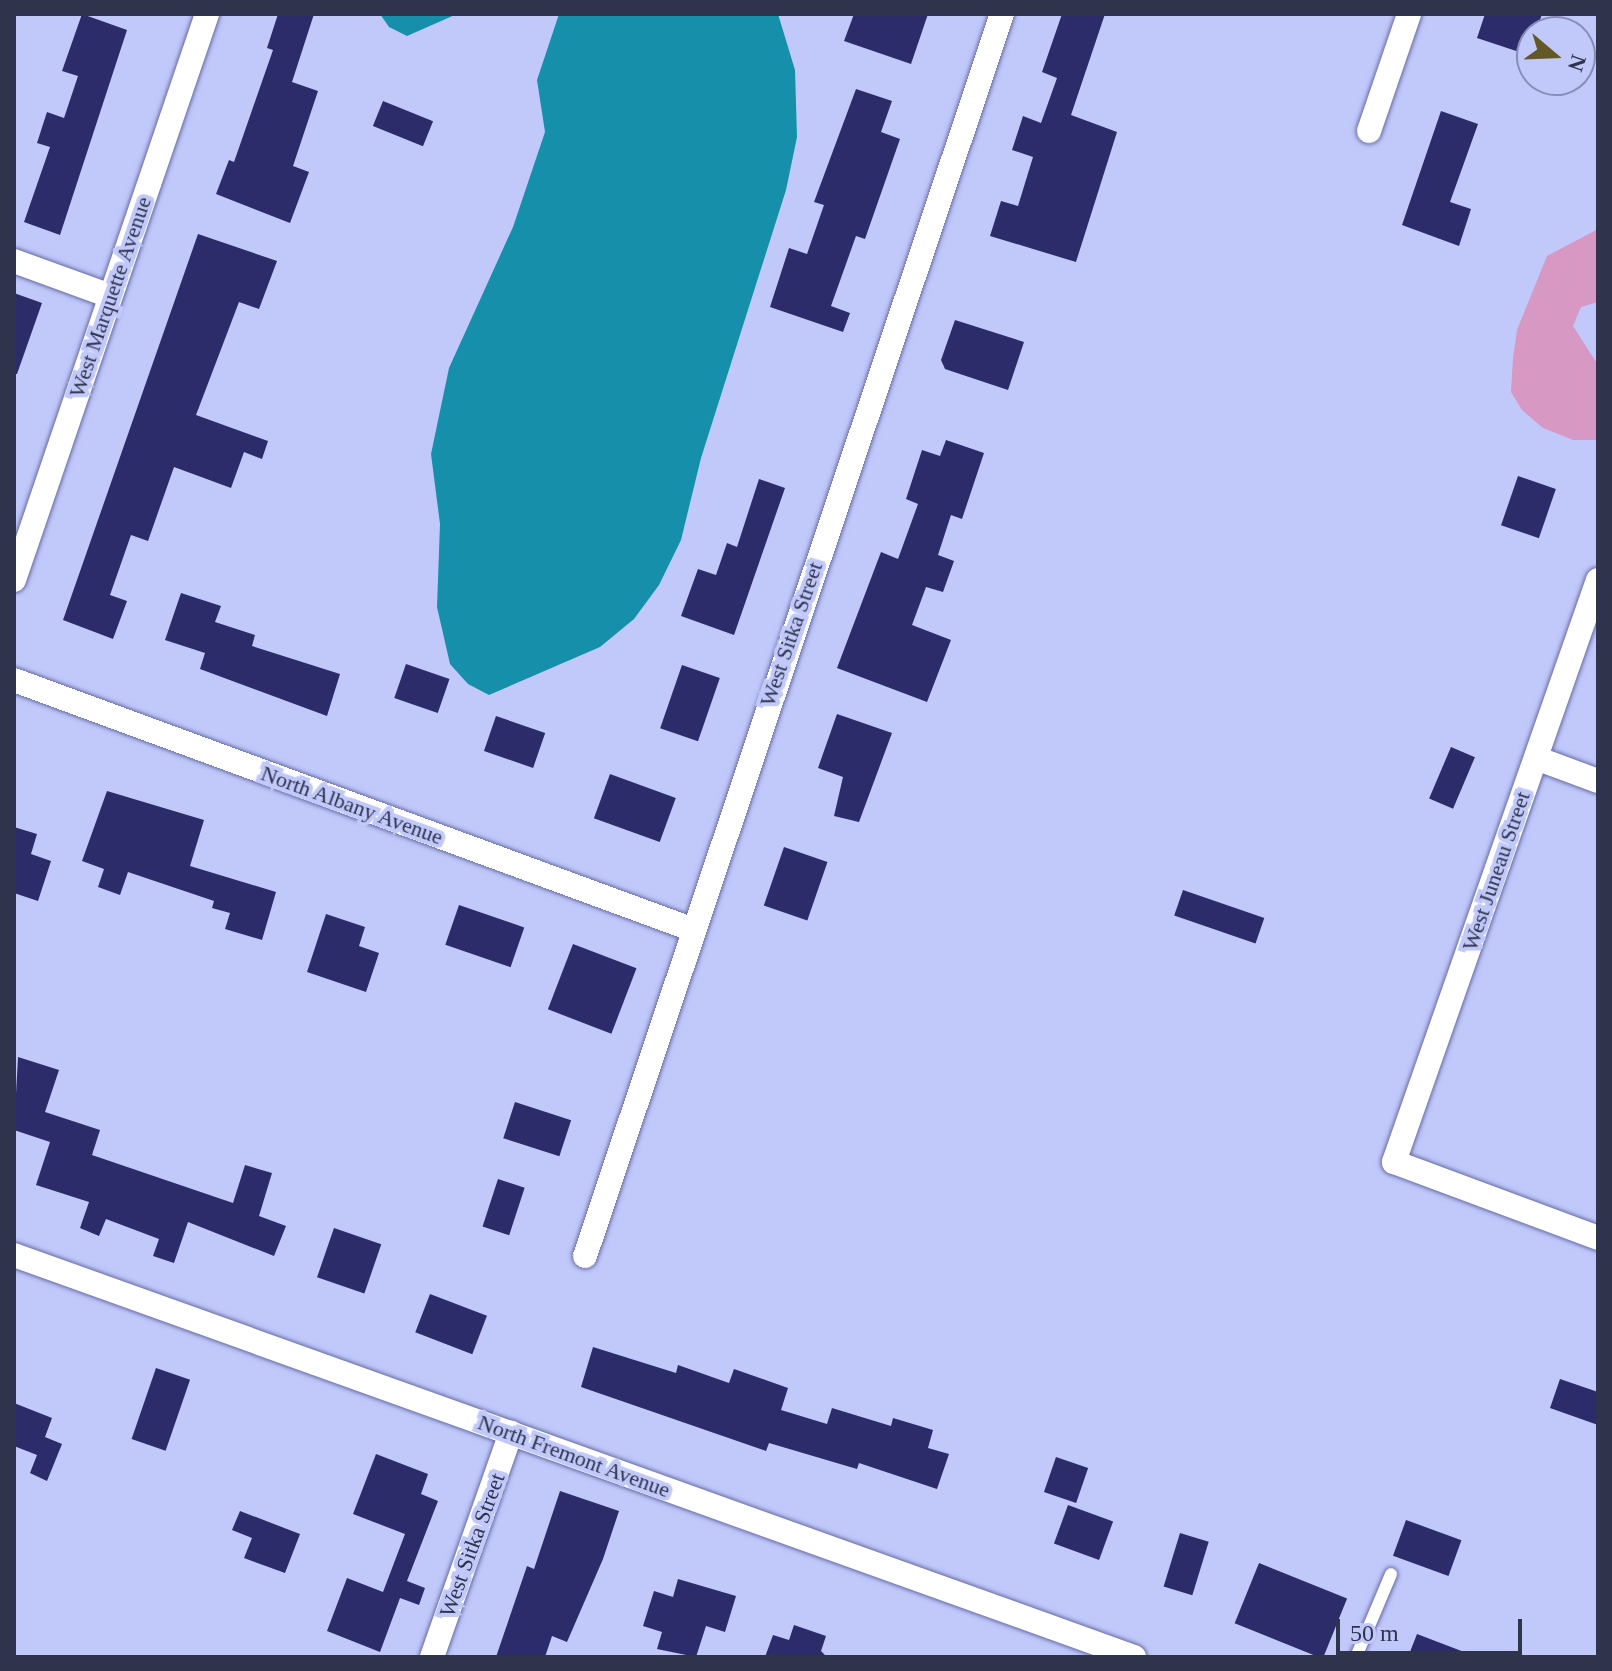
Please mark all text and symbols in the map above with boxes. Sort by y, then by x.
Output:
north arrow [1516,16,1596,96]
text: N [1563,52,1592,75]
street label: West Marquette Avenue [63,193,157,401]
street label: West Sitka Street [754,558,828,710]
street label: North Albany Avenue [256,759,448,851]
street label: West Juneau Street [1456,788,1536,954]
street label: North Fremont Avenue [474,1409,674,1503]
street label: West Sitka Street [434,1470,510,1620]
scale bar [1340,1603,1526,1653]
text: 50 m [1350,1620,1399,1646]

